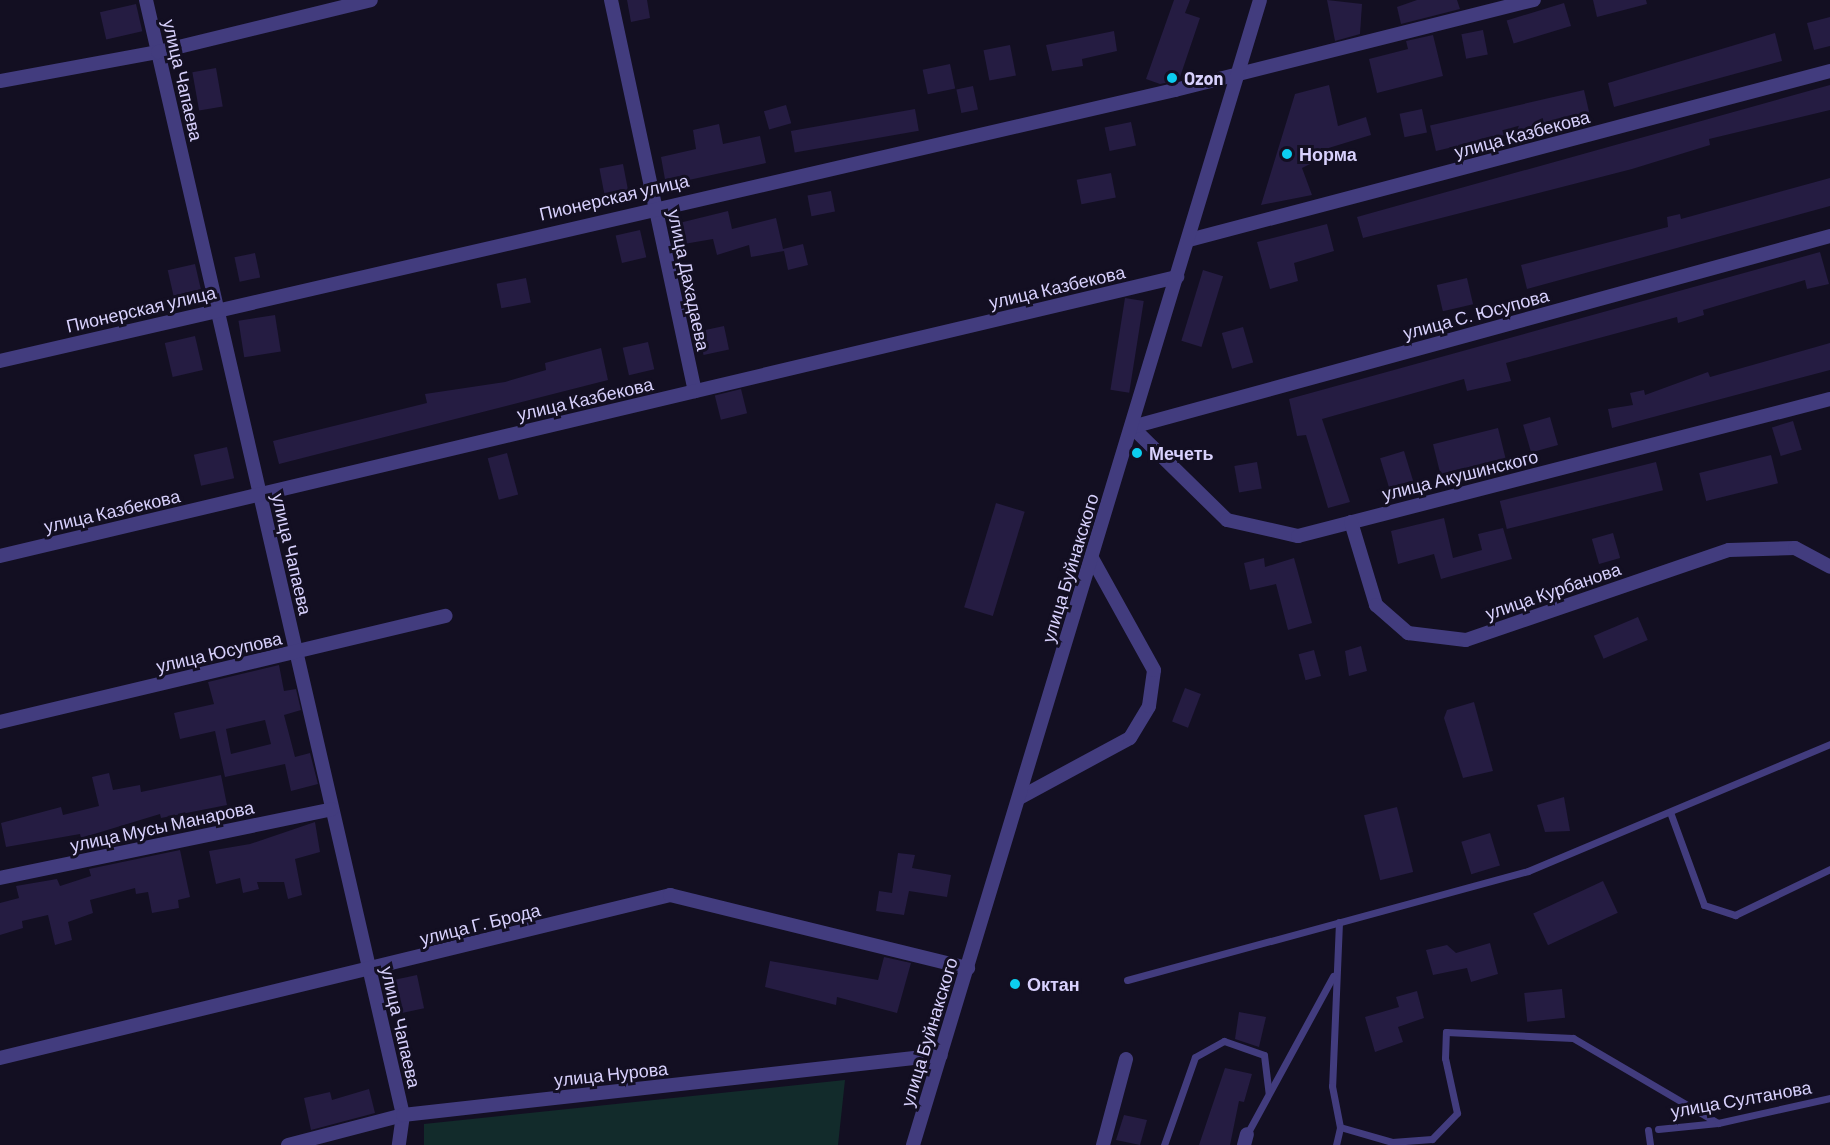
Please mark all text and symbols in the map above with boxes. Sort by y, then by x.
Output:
street label: улица Чапаева [159,17,207,143]
place label: Ozon [1184,67,1223,89]
marker: Ozon [1165,71,1179,85]
street label: улица Казбекова [1452,106,1592,162]
place label: Норма [1299,143,1357,165]
marker: Норма [1280,147,1294,161]
street label: Пионерская улица [537,169,691,225]
street label: улица Дахадаева [663,207,715,353]
street label: улица Казбекова [987,261,1127,313]
street label: Пионерская улица [64,281,218,337]
street label: улица С. Юсупова [1401,284,1551,344]
street label: улица Казбекова [515,373,655,425]
place label: Мечеть [1149,442,1214,464]
street label: улица Акушинского [1380,445,1540,505]
marker: Мечеть [1130,446,1144,460]
street label: улица Казбекова [42,485,182,537]
street label: улица Чапаева [268,491,316,617]
street label: улица Буйнакского [1037,491,1103,645]
street label: улица Курбанова [1483,558,1623,624]
street label: улица Юсупова [154,627,284,677]
street label: улица Мусы Манарова [68,796,256,856]
street label: улица Г. Брода [418,899,542,949]
street label: улица Буйнакского [896,955,962,1109]
street label: улица Чапаева [377,964,425,1090]
place label: Октан [1027,973,1080,995]
marker: Октан [1008,977,1022,991]
street label: улица Нурова [553,1057,669,1091]
street label: улица Султанова [1669,1076,1813,1122]

